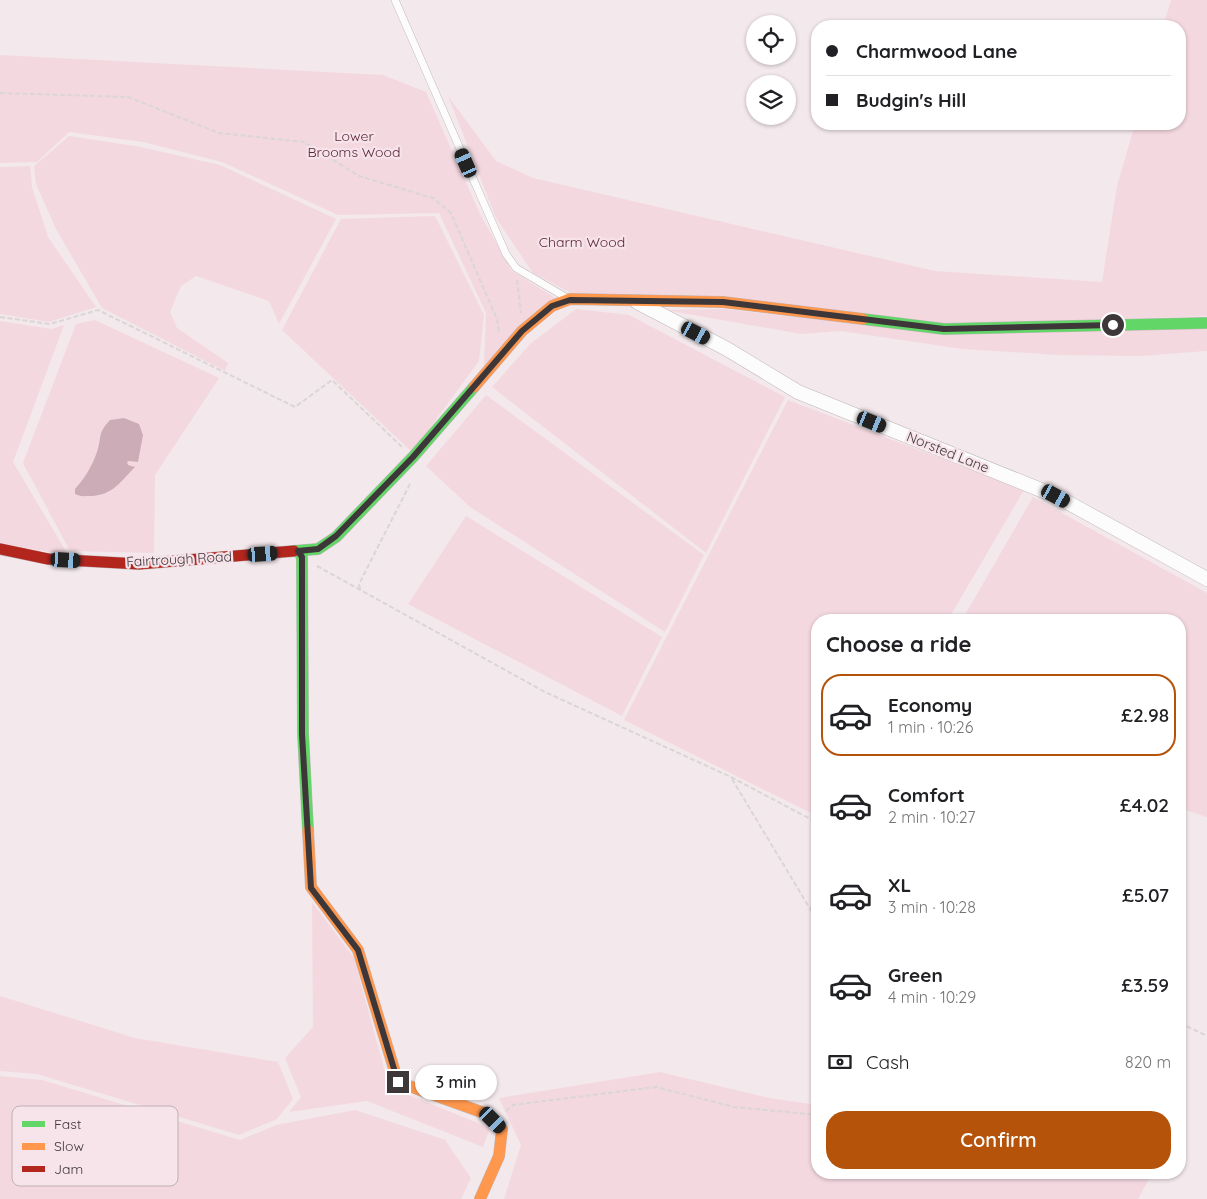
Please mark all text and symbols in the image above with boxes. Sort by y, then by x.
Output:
map controls [746,15,796,125]
button: locate [746,15,796,65]
text: Charmwood Lane [856,39,1017,63]
button: layers [746,75,796,125]
text: Budgin's Hill [856,88,966,112]
park label: Lower Brooms Wood [308,127,400,161]
car [453,146,478,180]
park label: Charm Wood [539,233,625,251]
route start [1102,314,1124,336]
car [679,319,712,347]
car [855,409,888,435]
street label: Norsted Lane [904,427,992,477]
car [1039,482,1072,510]
car [247,545,278,563]
street label: Fairtrough Road [126,547,232,571]
car [50,552,81,568]
text: Choose a ride [826,630,971,658]
icon: car [828,693,873,738]
text: Economy [888,693,972,717]
text: £2.98 [1121,703,1169,727]
text: 1 min · 10:26 [888,717,973,737]
icon: car [828,783,873,828]
text: Comfort [888,783,965,807]
text: £4.02 [1120,793,1169,817]
text: 2 min · 10:27 [888,807,976,827]
icon: car [828,873,873,918]
text: XL [888,873,911,897]
text: £5.07 [1122,883,1169,907]
text: 3 min · 10:28 [888,897,976,917]
icon: car [828,963,873,1008]
text: Green [888,963,943,987]
text: £3.59 [1121,973,1169,997]
text: 4 min · 10:29 [888,987,976,1007]
icon: cash [826,1048,854,1076]
text: Cash [866,1050,910,1074]
text: 820 m [1125,1052,1171,1072]
callout: 3 min [416,1064,498,1100]
route end [387,1071,409,1093]
text: 3 min [436,1072,476,1092]
car [477,1104,508,1136]
legend [12,1106,178,1186]
button: Confirm [826,1111,1171,1169]
text: Fast [54,1115,82,1133]
text: Slow [54,1137,84,1155]
text: Jam [54,1160,83,1178]

